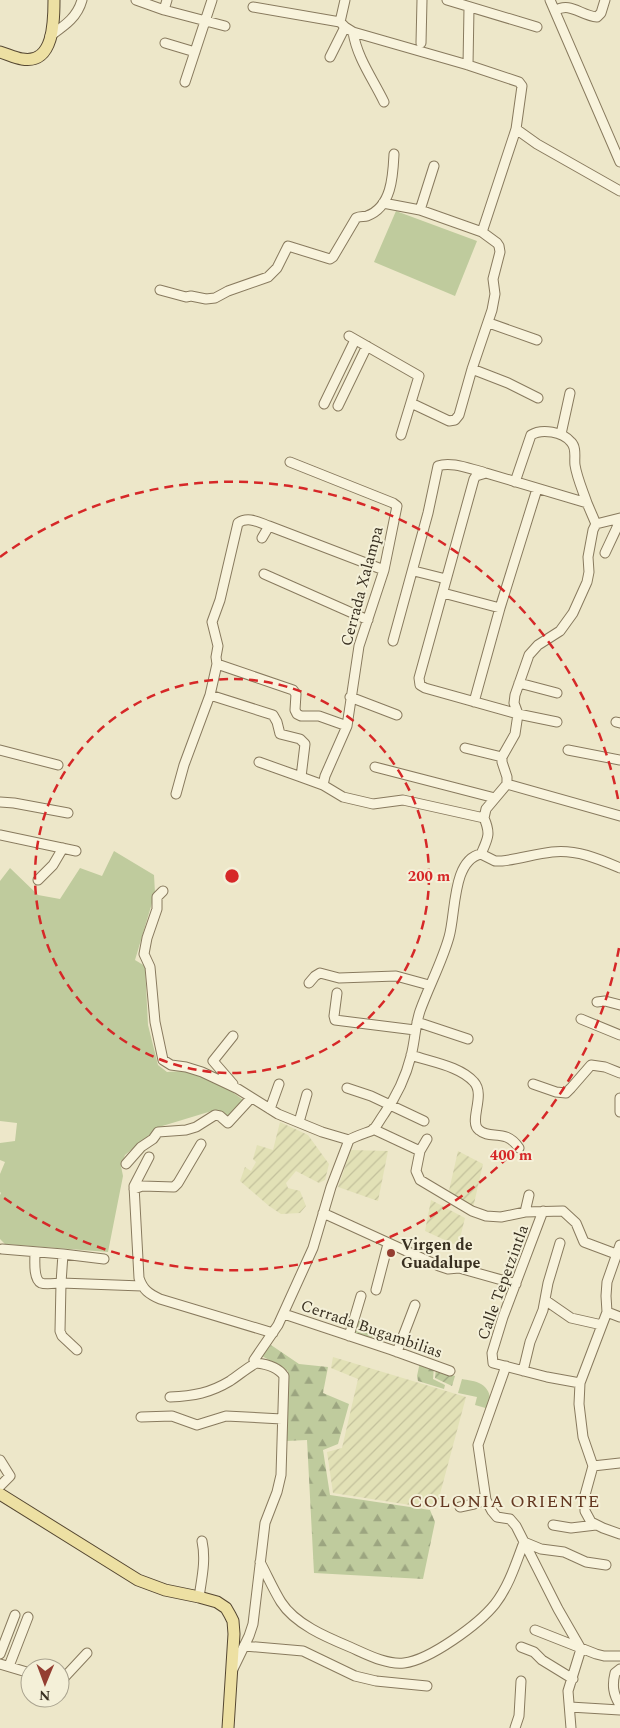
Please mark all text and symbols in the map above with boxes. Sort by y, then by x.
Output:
street label: Cerrada Xalampa [334,523,390,649]
text: 200 m [408,865,451,888]
centre of rings [223,867,241,885]
text: 400 m [490,1144,533,1167]
street label: Calle Tepetzintla [471,1221,535,1343]
place label: Virgen de Guadalupe [401,1233,481,1275]
marker: Virgen de Guadalupe [385,1247,397,1259]
street label: Cerrada Bugambilias [297,1293,446,1365]
district label: COLONIA ORIENTE [409,1488,601,1515]
north arrow [20,1658,70,1708]
text: N [39,1685,51,1706]

